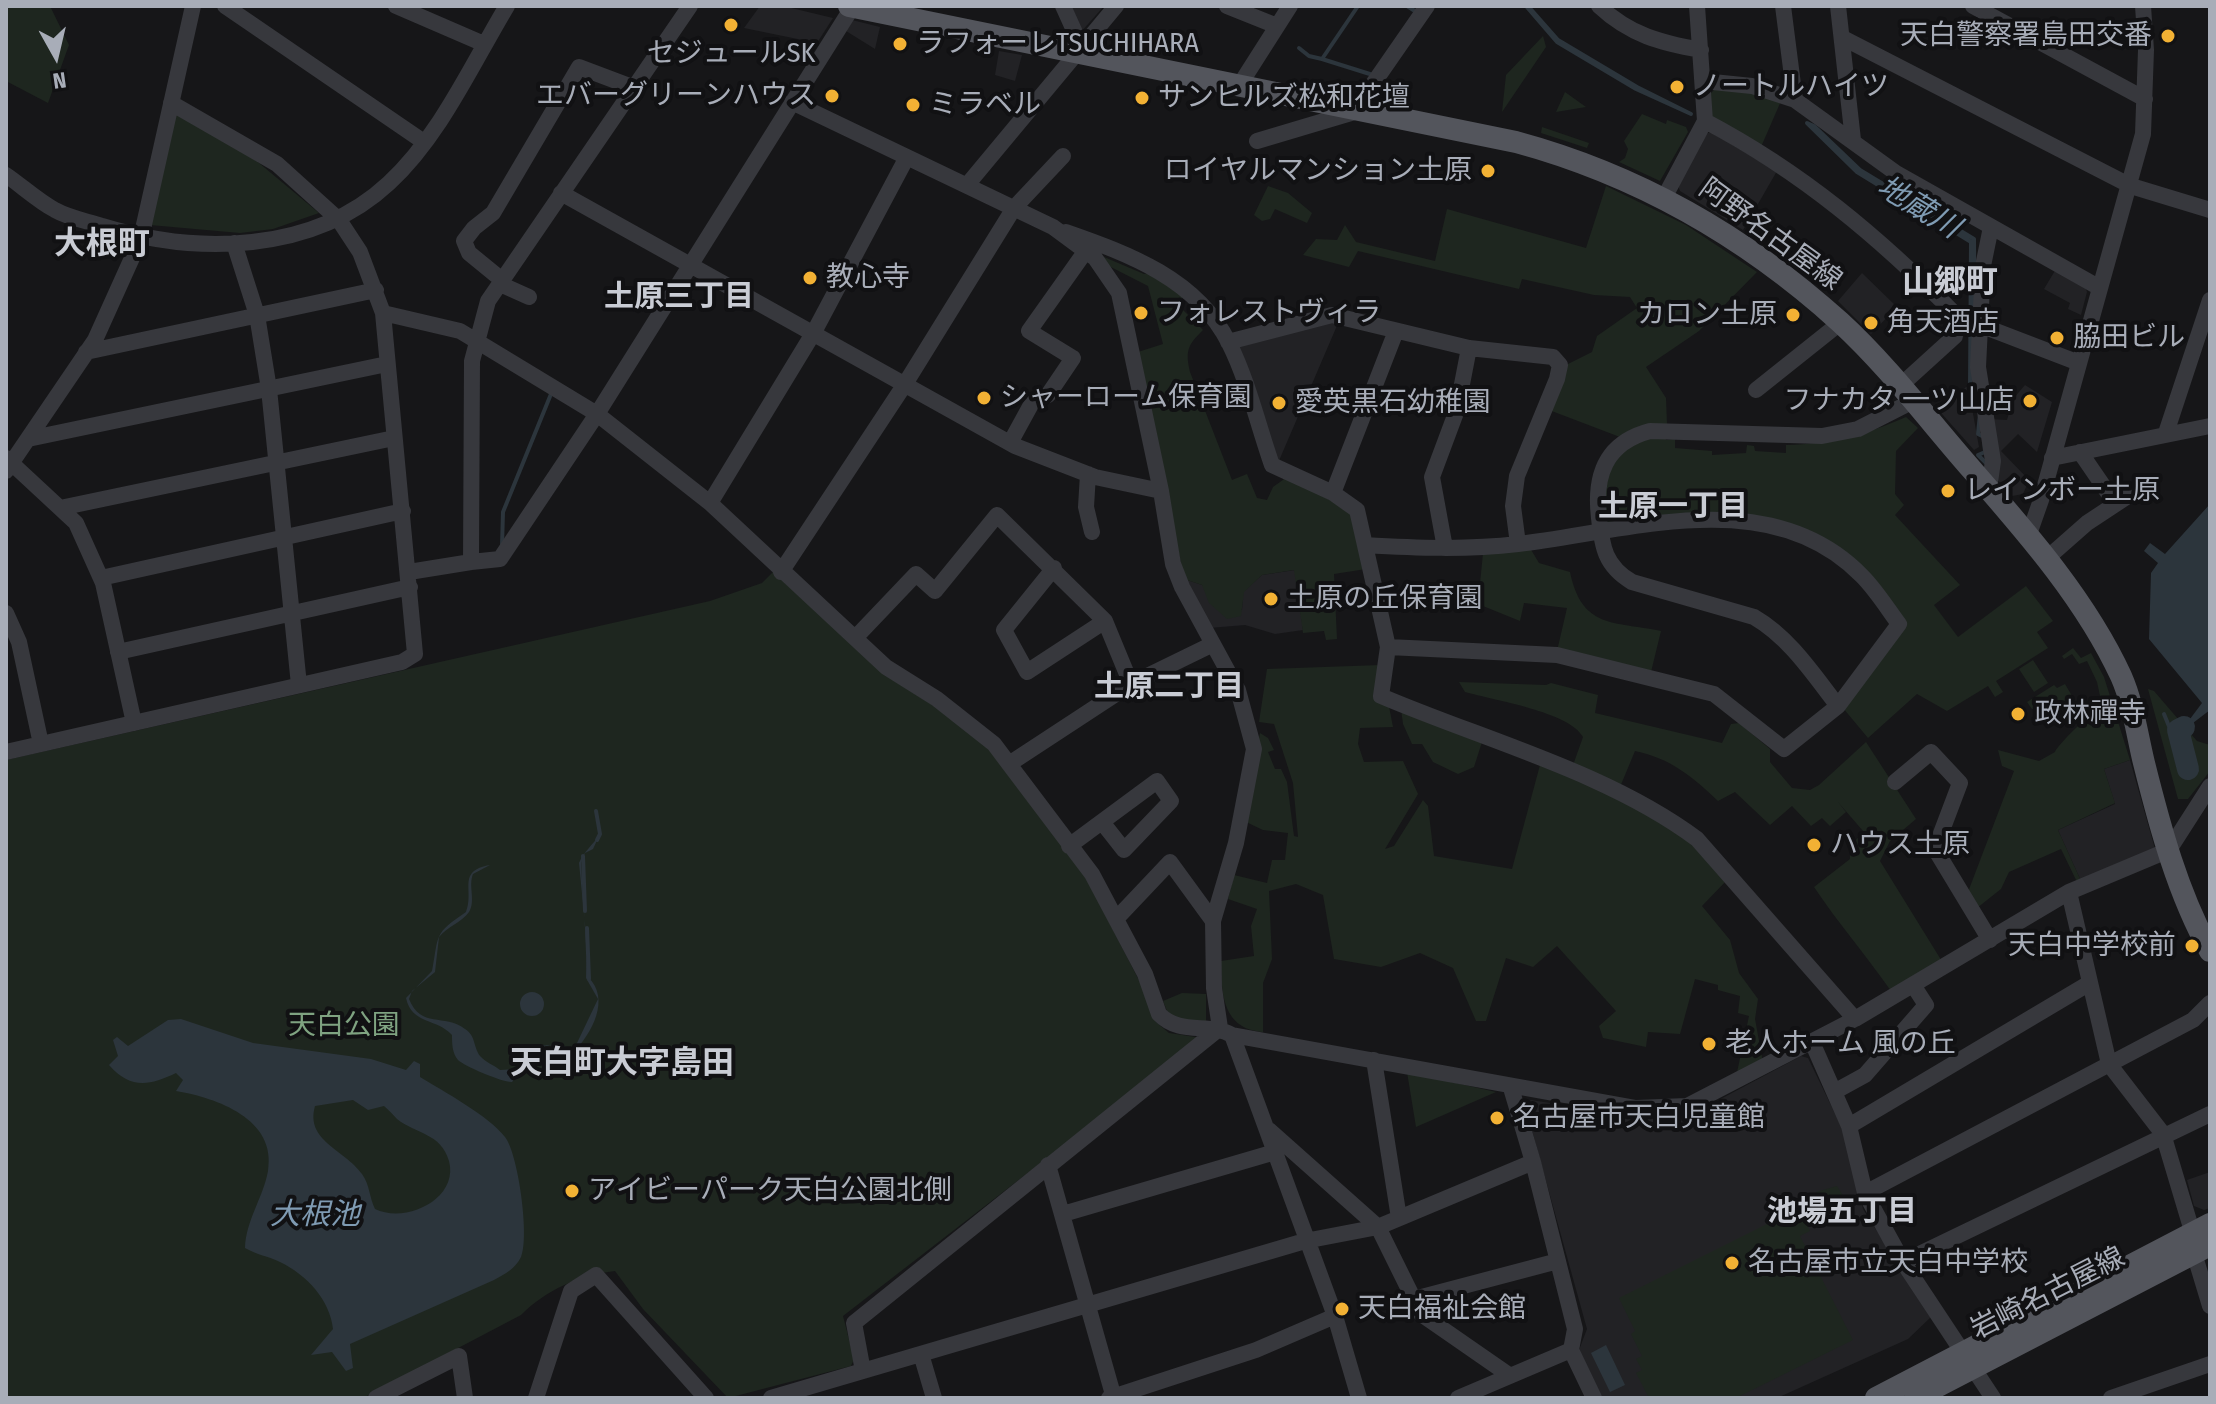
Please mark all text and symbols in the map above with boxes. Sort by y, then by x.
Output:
north arrow [16,16,96,96]
marker: セジュールSK [722,16,740,34]
place label: 天白警察署島田交番 [1900,19,2152,53]
place label: ラフォーレTSUCHIHARA [916,27,1199,61]
marker: 天白警察署島田交番 [2159,27,2177,45]
marker: ラフォーレTSUCHIHARA [891,35,909,53]
place label: セジュールSK [647,37,815,71]
text: N [51,66,68,95]
place label: ノートルハイツ [1693,70,1889,104]
marker: ノートルハイツ [1668,78,1686,96]
place label: エバーグリーンハウス [536,79,816,113]
place label: サンヒルズ松和花壇 [1158,81,1410,115]
marker: エバーグリーンハウス [823,87,841,105]
place label: ミラベル [929,88,1041,122]
marker: サンヒルズ松和花壇 [1133,89,1151,107]
marker: ミラベル [904,96,922,114]
place label: ロイヤルマンション土原 [1164,154,1472,188]
marker: ロイヤルマンション土原 [1479,162,1497,180]
water label: 地蔵川 [1870,169,1966,247]
street label: 阿野名古屋線 [1692,172,1848,298]
district label: 大根町 [54,226,150,264]
place label: 教心寺 [826,261,910,295]
district label: 山郷町 [1902,264,1998,302]
marker: 教心寺 [801,269,819,287]
district label: 土原三丁目 [604,280,754,316]
place label: フォレストヴィラ [1157,296,1381,330]
place label: カロン土原 [1637,298,1777,332]
marker: フォレストヴィラ [1132,304,1150,322]
marker: カロン土原 [1784,306,1802,324]
place label: 角天酒店 [1887,306,1999,340]
marker: 角天酒店 [1862,314,1880,332]
place label: 脇田ビル [2073,321,2185,355]
marker: 脇田ビル [2048,329,2066,347]
place label: シャーローム保育園 [1000,381,1252,415]
place label: フナカタ 一ツ山店 [1783,384,2014,418]
place label: 愛英黒石幼稚園 [1295,386,1491,420]
marker: シャーローム保育園 [975,389,993,407]
marker: フナカタ 一ツ山店 [2021,392,2039,410]
marker: 愛英黒石幼稚園 [1270,394,1288,412]
place label: レインボー土原 [1964,474,2160,508]
marker: レインボー土原 [1939,482,1957,500]
district label: 土原一丁目 [1598,490,1748,526]
place label: 土原の丘保育園 [1287,582,1483,616]
marker: 土原の丘保育園 [1262,590,1280,608]
district label: 土原二丁目 [1094,670,1244,706]
place label: 政林禪寺 [2034,697,2146,731]
marker: 政林禪寺 [2009,705,2027,723]
place label: ハウス土原 [1830,828,1970,862]
marker: ハウス土原 [1805,836,1823,854]
place label: 天白中学校前 [2008,929,2176,963]
marker: 天白中学校前 [2183,937,2201,955]
park label: 天白公園 [288,1009,400,1043]
place label: 老人ホーム 風の丘 [1725,1027,1956,1061]
marker: 老人ホーム 風の丘 [1700,1035,1718,1053]
district label: 天白町大字島田 [510,1045,734,1083]
place label: 名古屋市天白児童館 [1513,1101,1765,1135]
marker: 名古屋市天白児童館 [1488,1109,1506,1127]
place label: アイビーパーク天白公園北側 [588,1174,952,1208]
marker: アイビーパーク天白公園北側 [563,1182,581,1200]
district label: 池場五丁目 [1767,1195,1917,1231]
water label: 大根池 [270,1198,360,1234]
street label: 岩崎名古屋線 [1966,1241,2130,1347]
place label: 名古屋市立天白中学校 [1748,1246,2028,1280]
marker: 名古屋市立天白中学校 [1723,1254,1741,1272]
place label: 天白福祉会館 [1358,1292,1526,1326]
marker: 天白福祉会館 [1333,1300,1351,1318]

